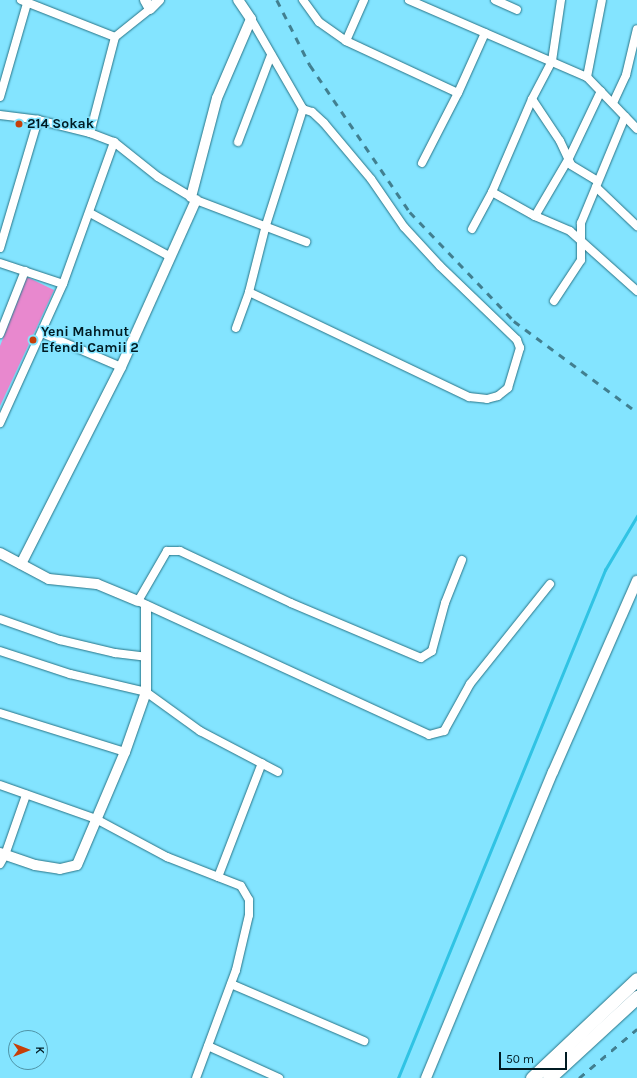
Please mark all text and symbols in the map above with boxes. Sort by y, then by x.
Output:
place label: 214 Sokak [27,116,94,132]
marker: 214 Sokak [14,119,24,129]
place label: Yeni Mahmut Efendi Camii 2 [41,324,139,356]
marker: Yeni Mahmut Efendi Camii 2 [28,335,38,345]
north arrow [8,1030,48,1070]
scale bar [501,1044,569,1070]
text: K [33,1046,46,1054]
text: 50 m [506,1052,534,1066]

